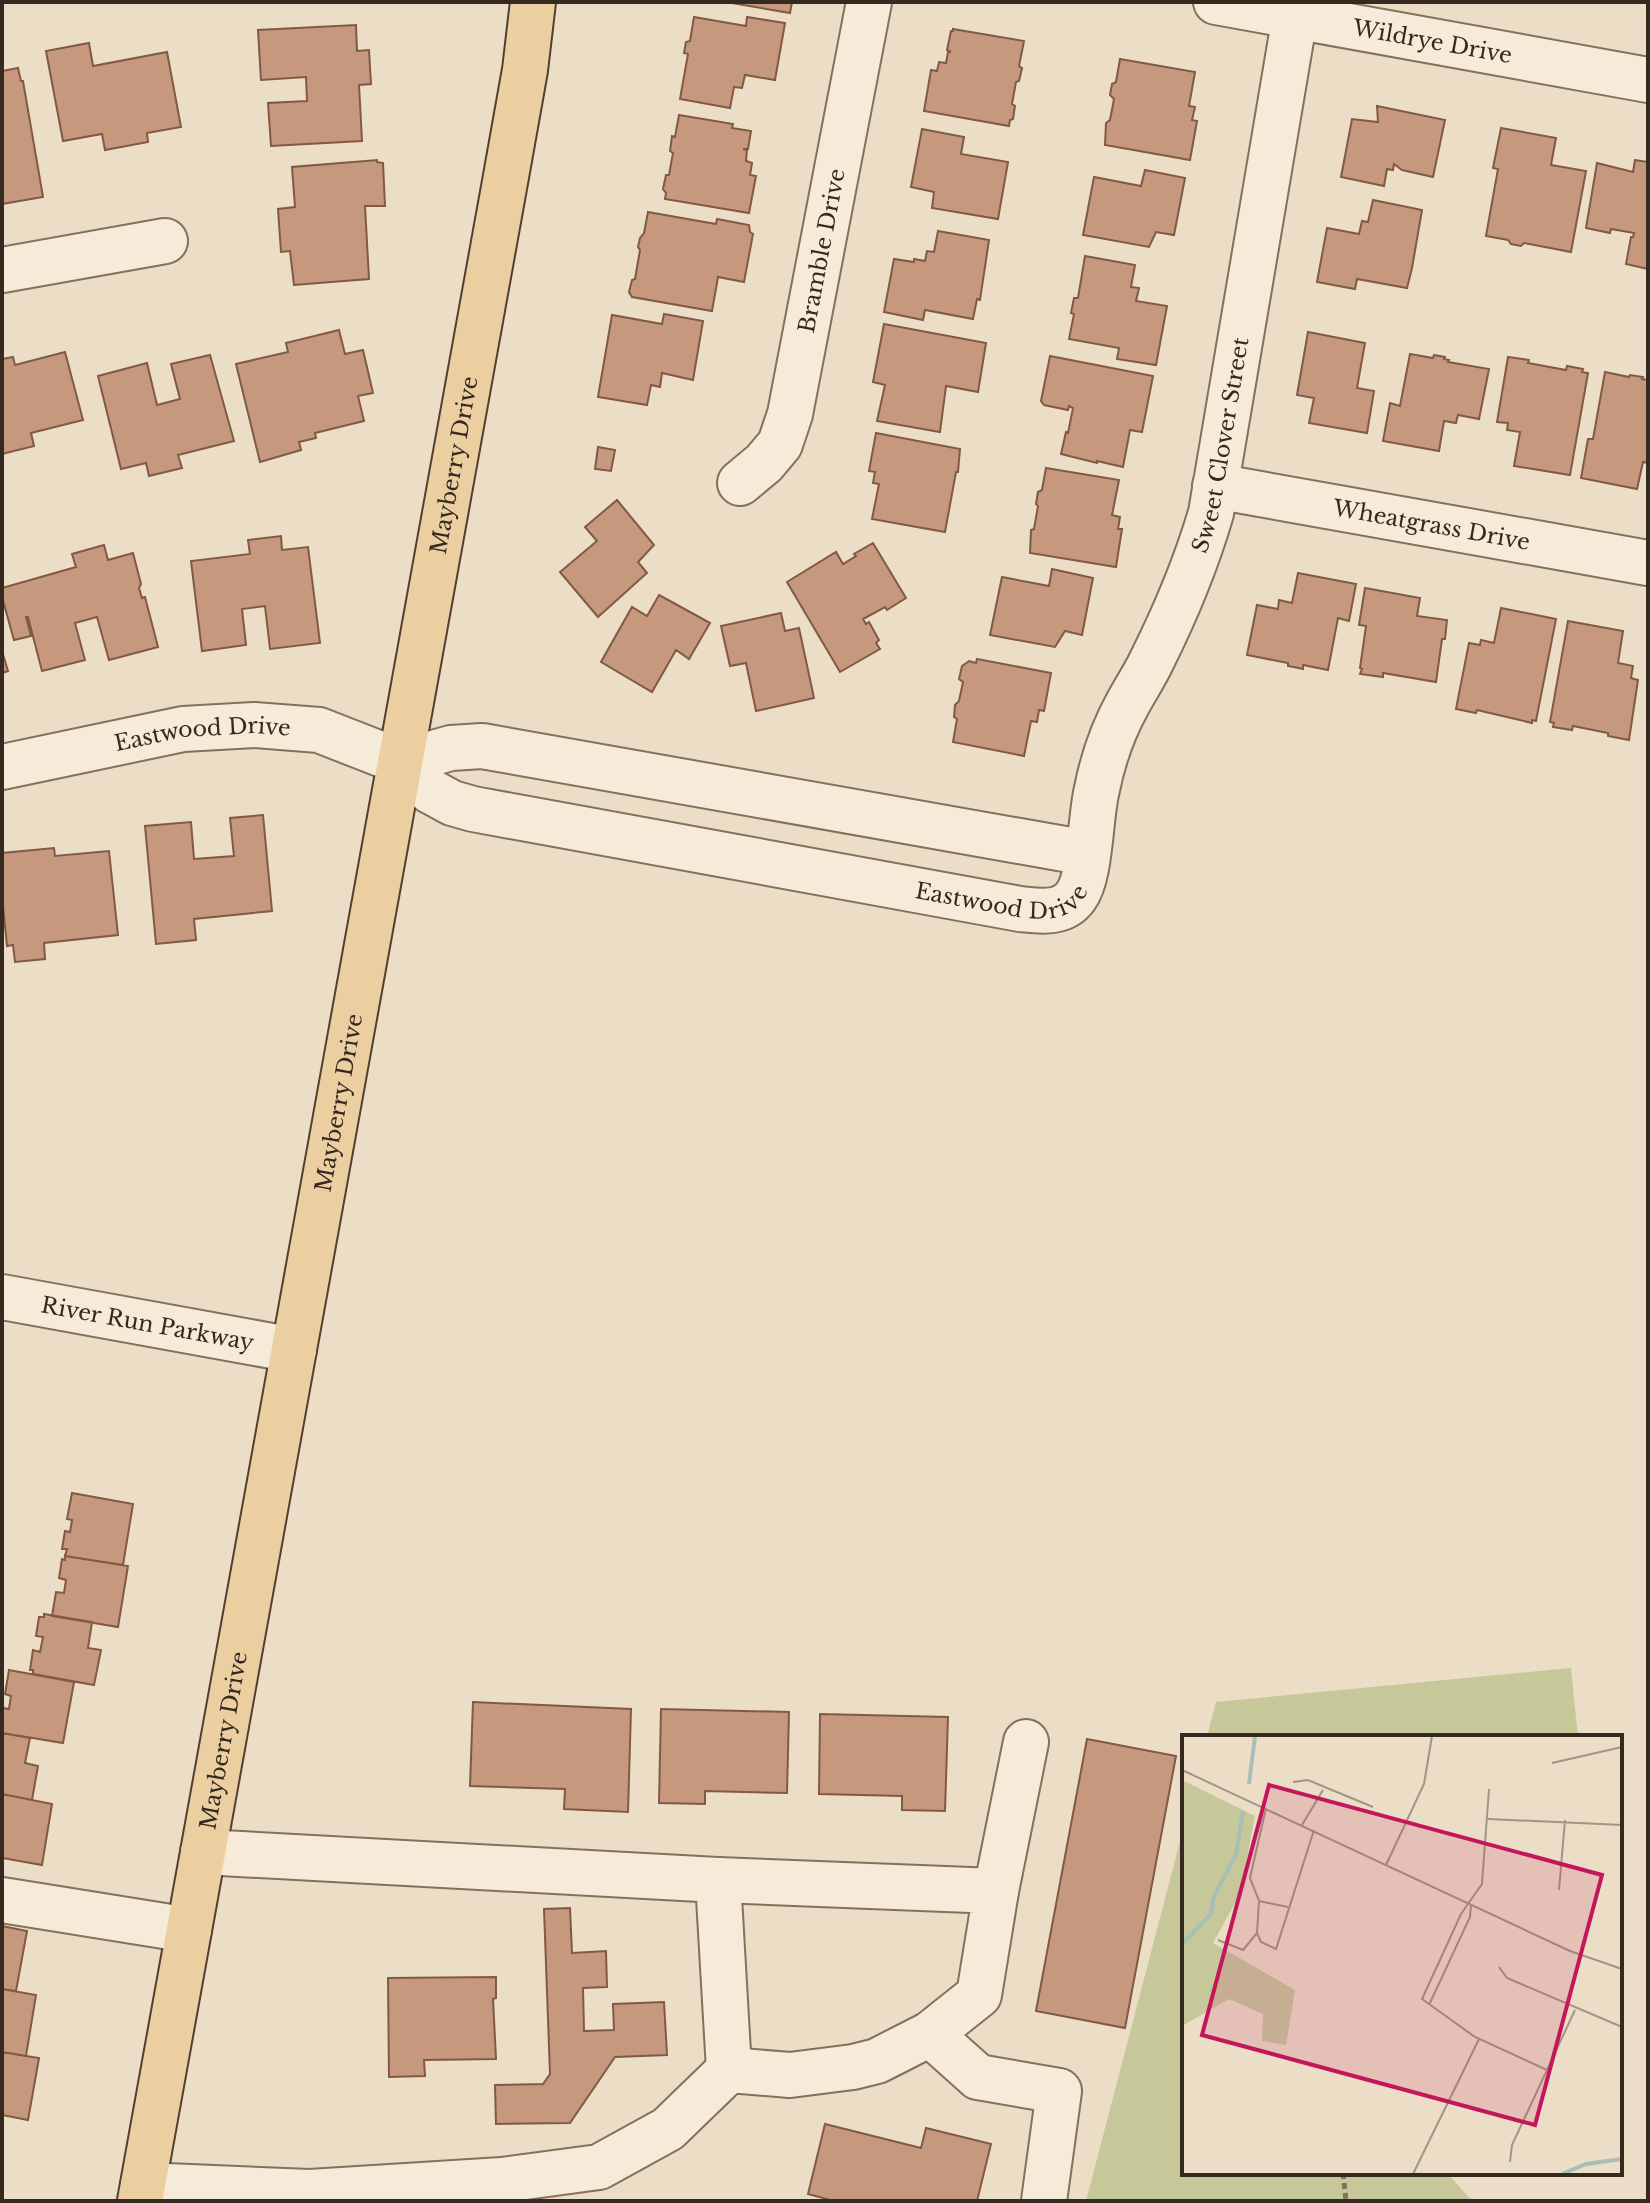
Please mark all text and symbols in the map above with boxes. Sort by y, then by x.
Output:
street label: Wildrye Drive [1350,13,1514,69]
street label: Bramble Drive [792,166,850,335]
street label: Sweet Clover Street [1186,335,1254,556]
street label: Mayberry Drive [424,374,483,556]
street label: Wheatgrass Drive [1330,494,1532,555]
street label: Eastwood Drive [112,711,292,757]
street label: Eastwood Drive [913,877,1093,925]
street label: Mayberry Drive [309,1012,368,1194]
street label: River Run Parkway [39,1291,256,1356]
street label: Mayberry Drive [194,1649,253,1832]
inset map [1182,1735,1622,2175]

